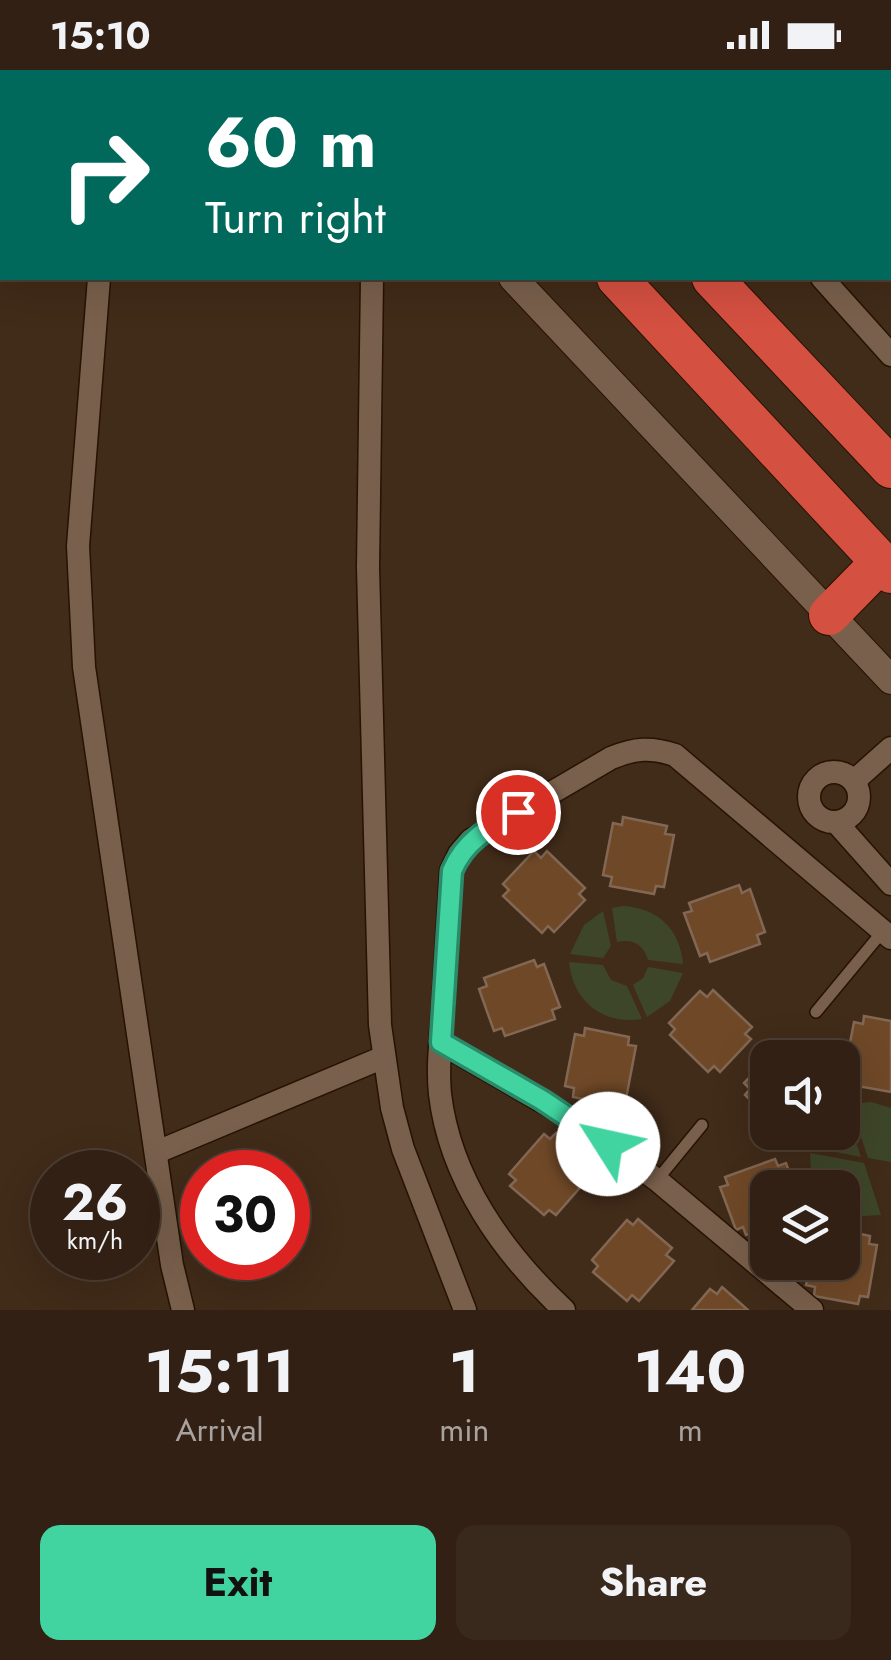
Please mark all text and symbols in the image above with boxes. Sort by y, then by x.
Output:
text: 15:10 [50,8,151,63]
text: 60 m [205,92,377,193]
icon: right [40,110,170,240]
text: Turn right [205,185,386,250]
pin [476,770,561,855]
icon: arrive [491,785,546,840]
map controls [750,1040,860,1280]
button: sound [750,1040,860,1150]
position arrow [556,1092,660,1196]
speed limit sign: 30 [180,1150,310,1280]
text: 26 [62,1166,128,1239]
button: layers [750,1170,860,1280]
text: km/h [67,1222,123,1258]
text: 15:11 [145,1328,294,1415]
text: 1 [449,1328,480,1415]
text: 140 [634,1328,746,1415]
text: Arrival [175,1407,264,1453]
text: min [439,1407,489,1453]
text: m [678,1407,703,1453]
button: Exit [40,1525,436,1640]
button: Share [456,1525,851,1640]

